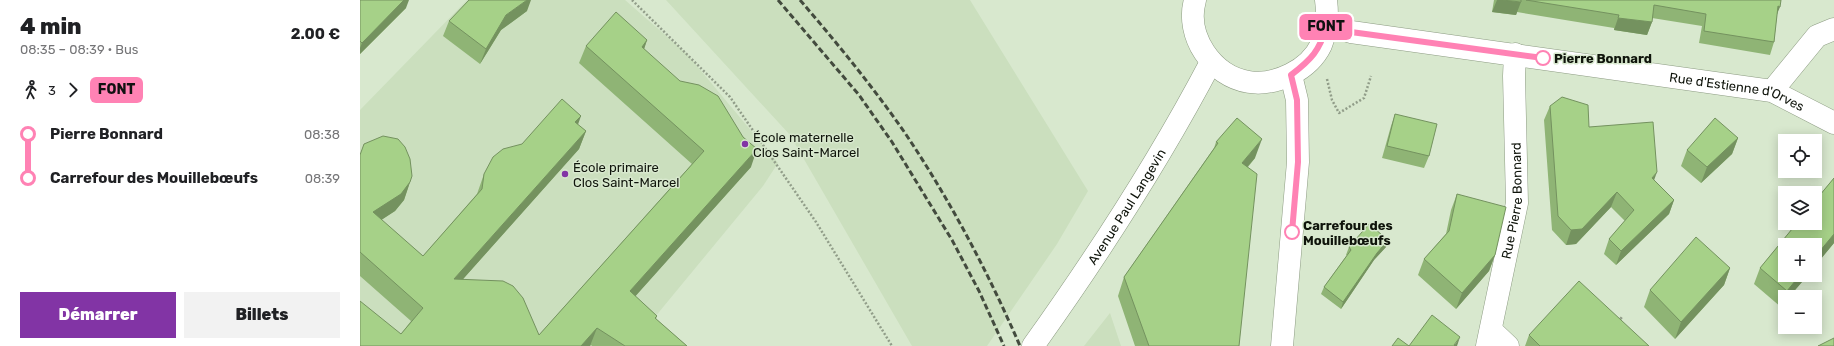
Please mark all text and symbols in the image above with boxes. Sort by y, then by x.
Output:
text: 4 min [20,13,82,40]
line badge: FONT [1298,14,1354,40]
text: FONT [1307,18,1345,35]
text: 2.00 € [291,25,340,43]
text: 08:35 – 08:39 · Bus [20,42,138,57]
marker: Pierre Bonnard [1535,50,1551,66]
place label: Pierre Bonnard [1554,51,1652,66]
street label: Rue d'Estienne d'Orves [1668,70,1807,114]
icon: walk [20,79,42,101]
icon: forward [62,79,84,101]
text: FONT [98,81,135,98]
text: 3 [48,83,56,98]
text: Pierre Bonnard [50,125,163,143]
text: 08:38 [304,127,340,142]
place label: École maternelle Clos Saint-Marcel [753,130,859,160]
map controls [1778,134,1822,334]
button: locate [1778,134,1822,178]
marker: École maternelle Clos Saint-Marcel [740,139,750,149]
street label: Rue Pierre Bonnard [1498,142,1525,260]
street label: Avenue Paul Langevin [1085,146,1169,267]
place label: École primaire Clos Saint-Marcel [573,160,679,190]
text: Carrefour des Mouillebœufs [50,169,258,187]
marker: École primaire Clos Saint-Marcel [560,169,570,179]
text: 08:39 [305,171,340,186]
button: layers [1778,186,1822,230]
place label: Carrefour des Mouillebœufs [1303,218,1393,248]
marker: Carrefour des Mouillebœufs [1284,224,1300,240]
button: + [1778,238,1822,282]
button: − [1778,290,1822,334]
button: Démarrer [20,292,176,338]
button: Billets [184,292,340,338]

